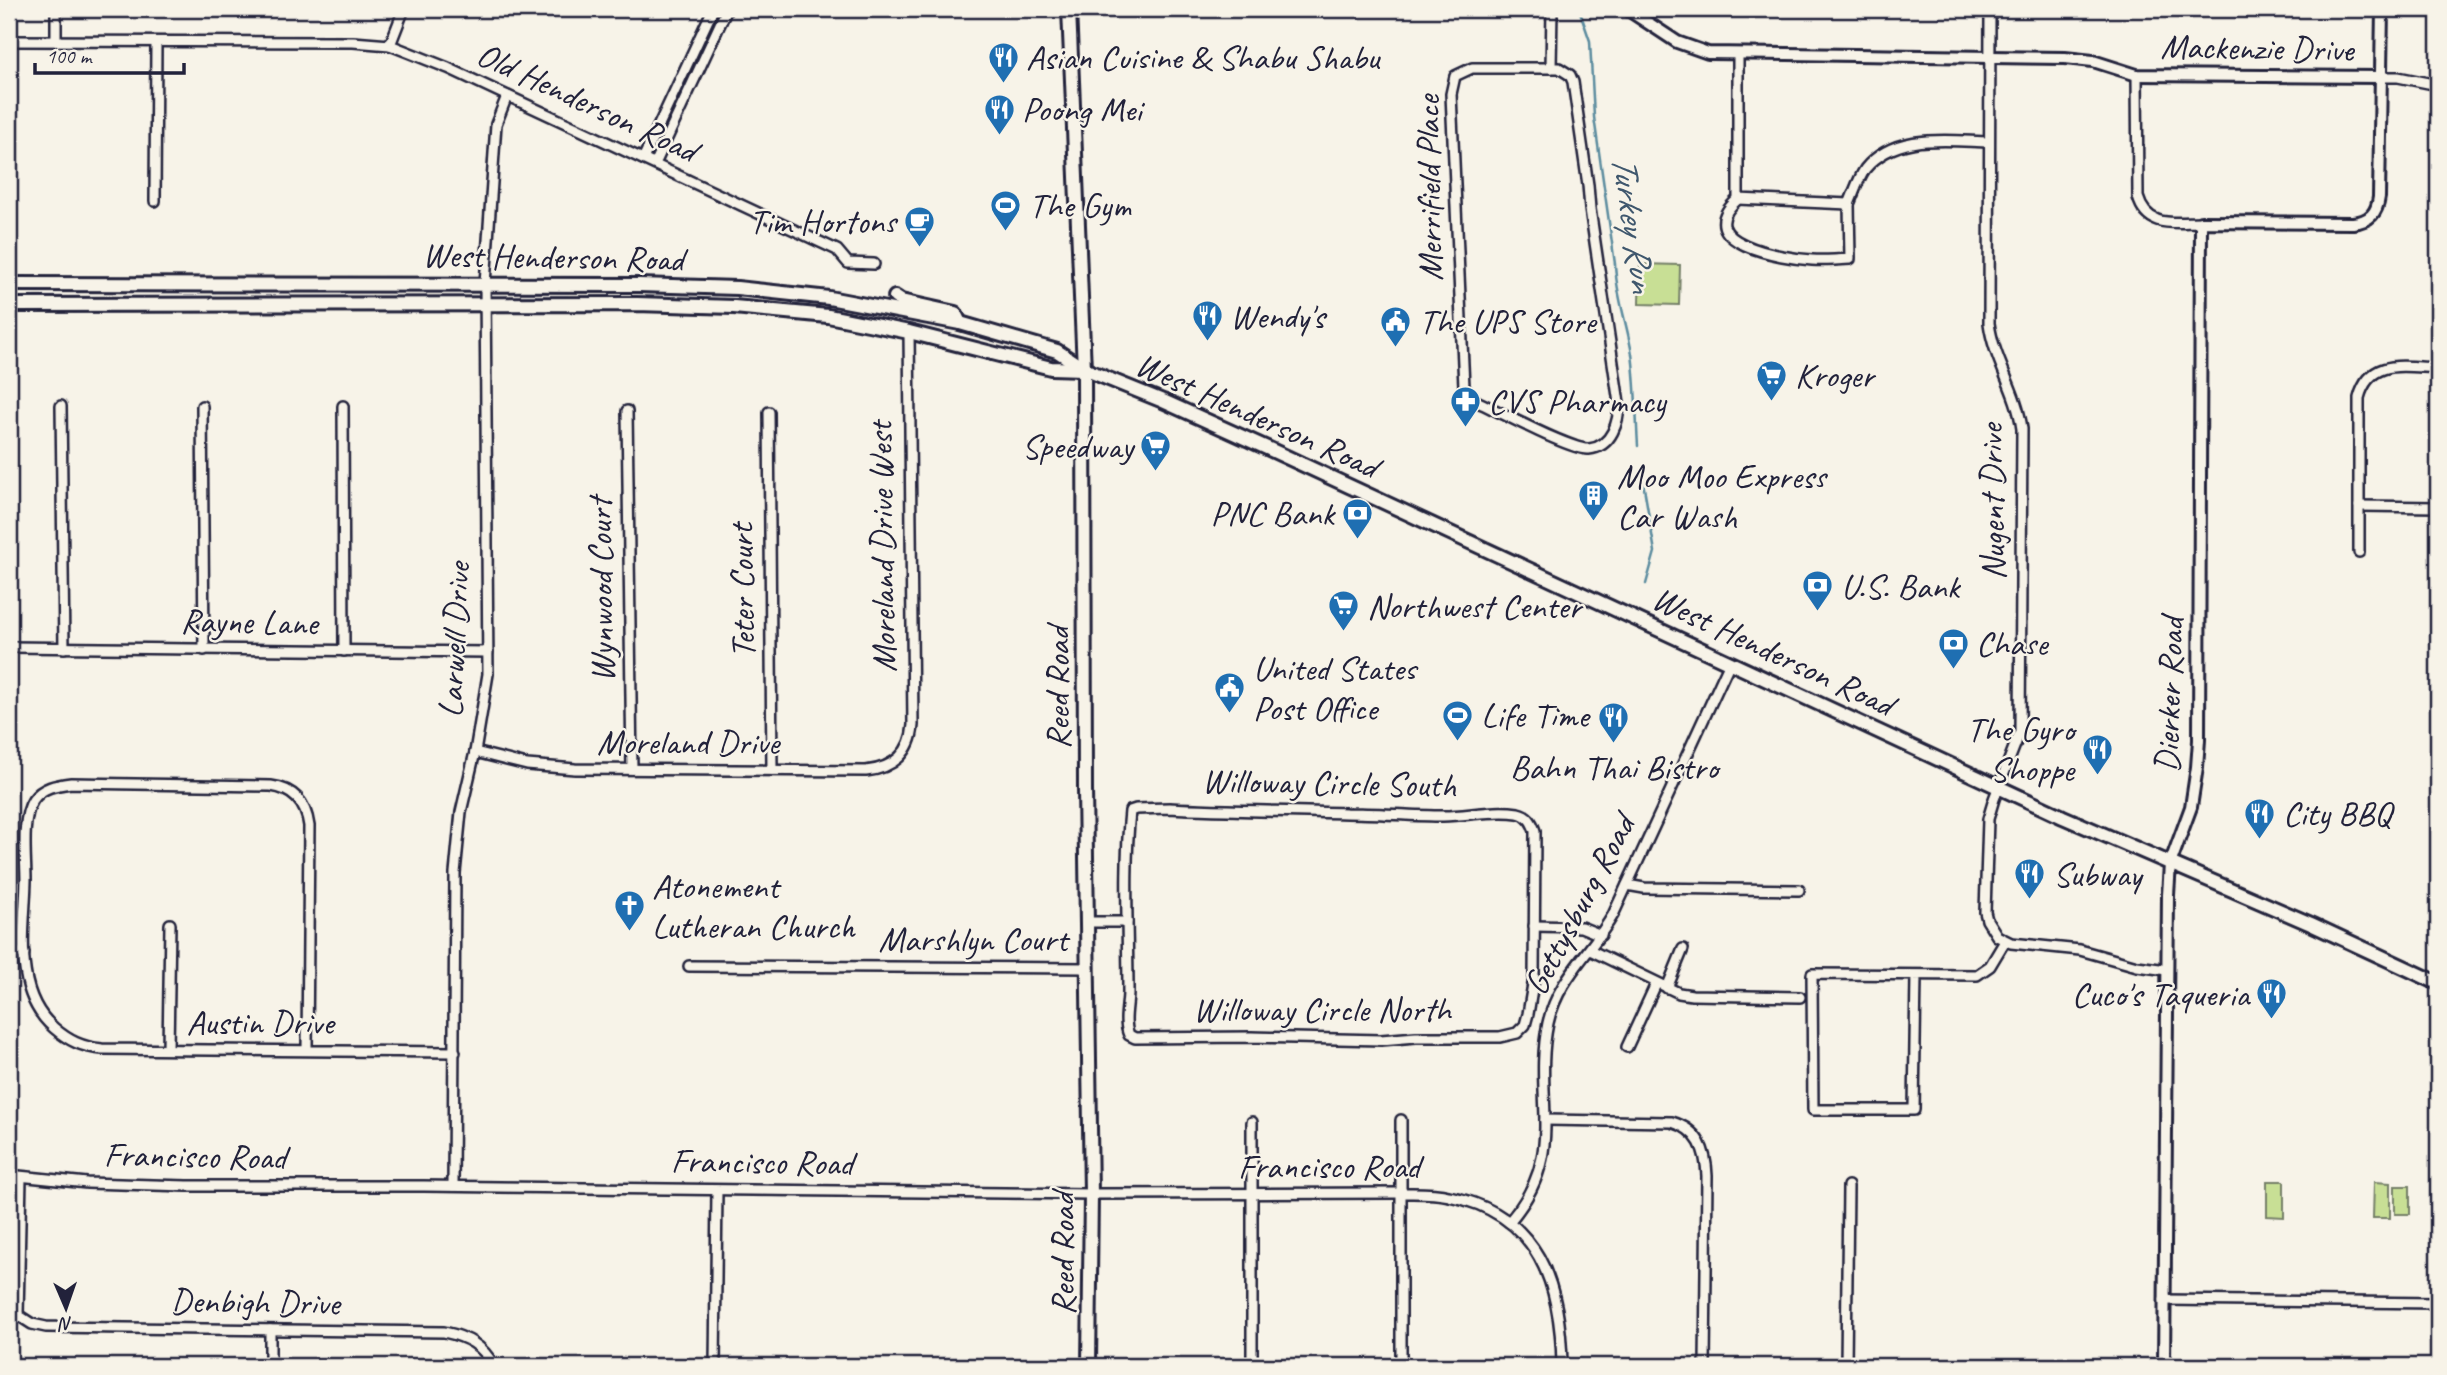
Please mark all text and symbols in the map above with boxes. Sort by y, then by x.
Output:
street label: Mackenzie Drive [2160,24,2356,72]
street label: Old Henderson Road [470,31,709,175]
scale bar [35,32,184,76]
place label: Asian Cuisine & Shabu Shabu [1026,35,1381,80]
restaurant icon: Asian Cuisine & Shabu Shabu [986,40,1020,84]
text: 100 m [46,43,93,69]
place label: Poong Mei [1022,87,1146,132]
restaurant icon: Poong Mei [982,92,1016,136]
street label: Merrifield Place [1405,92,1453,281]
water label: Turkey Run [1601,152,1667,297]
place label: The Gym [1029,183,1132,228]
sports icon: The Gym [989,188,1023,232]
place label: Tim Hortons [749,199,899,244]
cafe icon: Tim Hortons [902,204,936,248]
street label: West Henderson Road [422,232,689,282]
place label: Wendy's [1230,294,1327,339]
restaurant icon: Wendy's [1190,299,1224,343]
place label: The UPS Store [1419,299,1598,344]
public building icon: The UPS Store [1379,304,1413,348]
street label: West Henderson Road [1129,341,1390,491]
place label: Kroger [1795,353,1876,398]
supermarket icon: Kroger [1755,358,1789,402]
place label: CVS Pharmacy [1488,379,1668,424]
pharmacy icon: CVS Pharmacy [1448,384,1482,428]
street label: Moreland Drive West [857,418,907,673]
street label: Nugent Drive [1968,421,2016,580]
place label: Speedway [1022,424,1136,469]
supermarket icon: Speedway [1139,429,1173,473]
place label: Moo Moo Express Car Wash [1617,454,1829,539]
building icon: Moo Moo Express Car Wash [1577,479,1611,523]
place label: PNC Bank [1211,491,1336,536]
street label: Wynwood Court [577,493,625,683]
bank icon: PNC Bank [1340,496,1374,540]
street label: Teter Court [718,520,766,659]
street label: Larwell Drive [427,559,481,719]
place label: U.S. Bank [1841,564,1961,609]
bank icon: U.S. Bank [1801,569,1835,613]
street label: West Henderson Road [1645,575,1905,729]
place label: Northwest Center [1367,584,1583,629]
supermarket icon: Northwest Center [1327,589,1361,633]
street label: Rayne Lane [180,598,320,646]
street label: Dierker Road [2144,611,2194,773]
place label: Chase [1976,621,2050,666]
street label: Reed Road [1035,622,1080,749]
bank icon: Chase [1936,626,1970,670]
place label: United States Post Office [1253,646,1419,731]
public building icon: United States Post Office [1213,671,1247,715]
place label: Life Time [1481,693,1591,738]
sports icon: Life Time [1441,698,1475,742]
restaurant icon: Bahn Thai Bistro [1597,701,1631,745]
place label: The Gyro Shoppe [1967,707,2078,792]
street label: Moreland Drive [597,720,782,765]
restaurant icon: The Gyro Shoppe [2080,732,2114,776]
place label: Bahn Thai Bistro [1510,745,1722,790]
street label: Willoway Circle South [1202,758,1458,808]
place label: City BBQ [2283,791,2395,836]
restaurant icon: City BBQ [2243,796,2277,840]
street label: Gettysburg Road [1513,803,1648,1003]
place label: Subway [2053,852,2144,897]
restaurant icon: Subway [2013,857,2047,901]
place label: Atonement Lutheran Church [652,864,857,949]
church icon: Atonement Lutheran Church [612,889,646,933]
street label: Marshlyn Court [878,917,1071,962]
place label: Cuco's Taqueria [2072,972,2251,1017]
restaurant icon: Cuco's Taqueria [2255,977,2289,1021]
street label: Willoway Circle North [1193,987,1453,1032]
street label: Austin Drive [186,1000,336,1045]
street label: Francisco Road [103,1132,292,1180]
street label: Francisco Road [670,1138,859,1186]
street label: Francisco Road [1238,1144,1425,1189]
street label: Reed Road [1040,1188,1085,1315]
north arrow [32,1274,102,1344]
street label: Denbigh Drive [170,1278,342,1326]
text: N [57,1312,73,1336]

